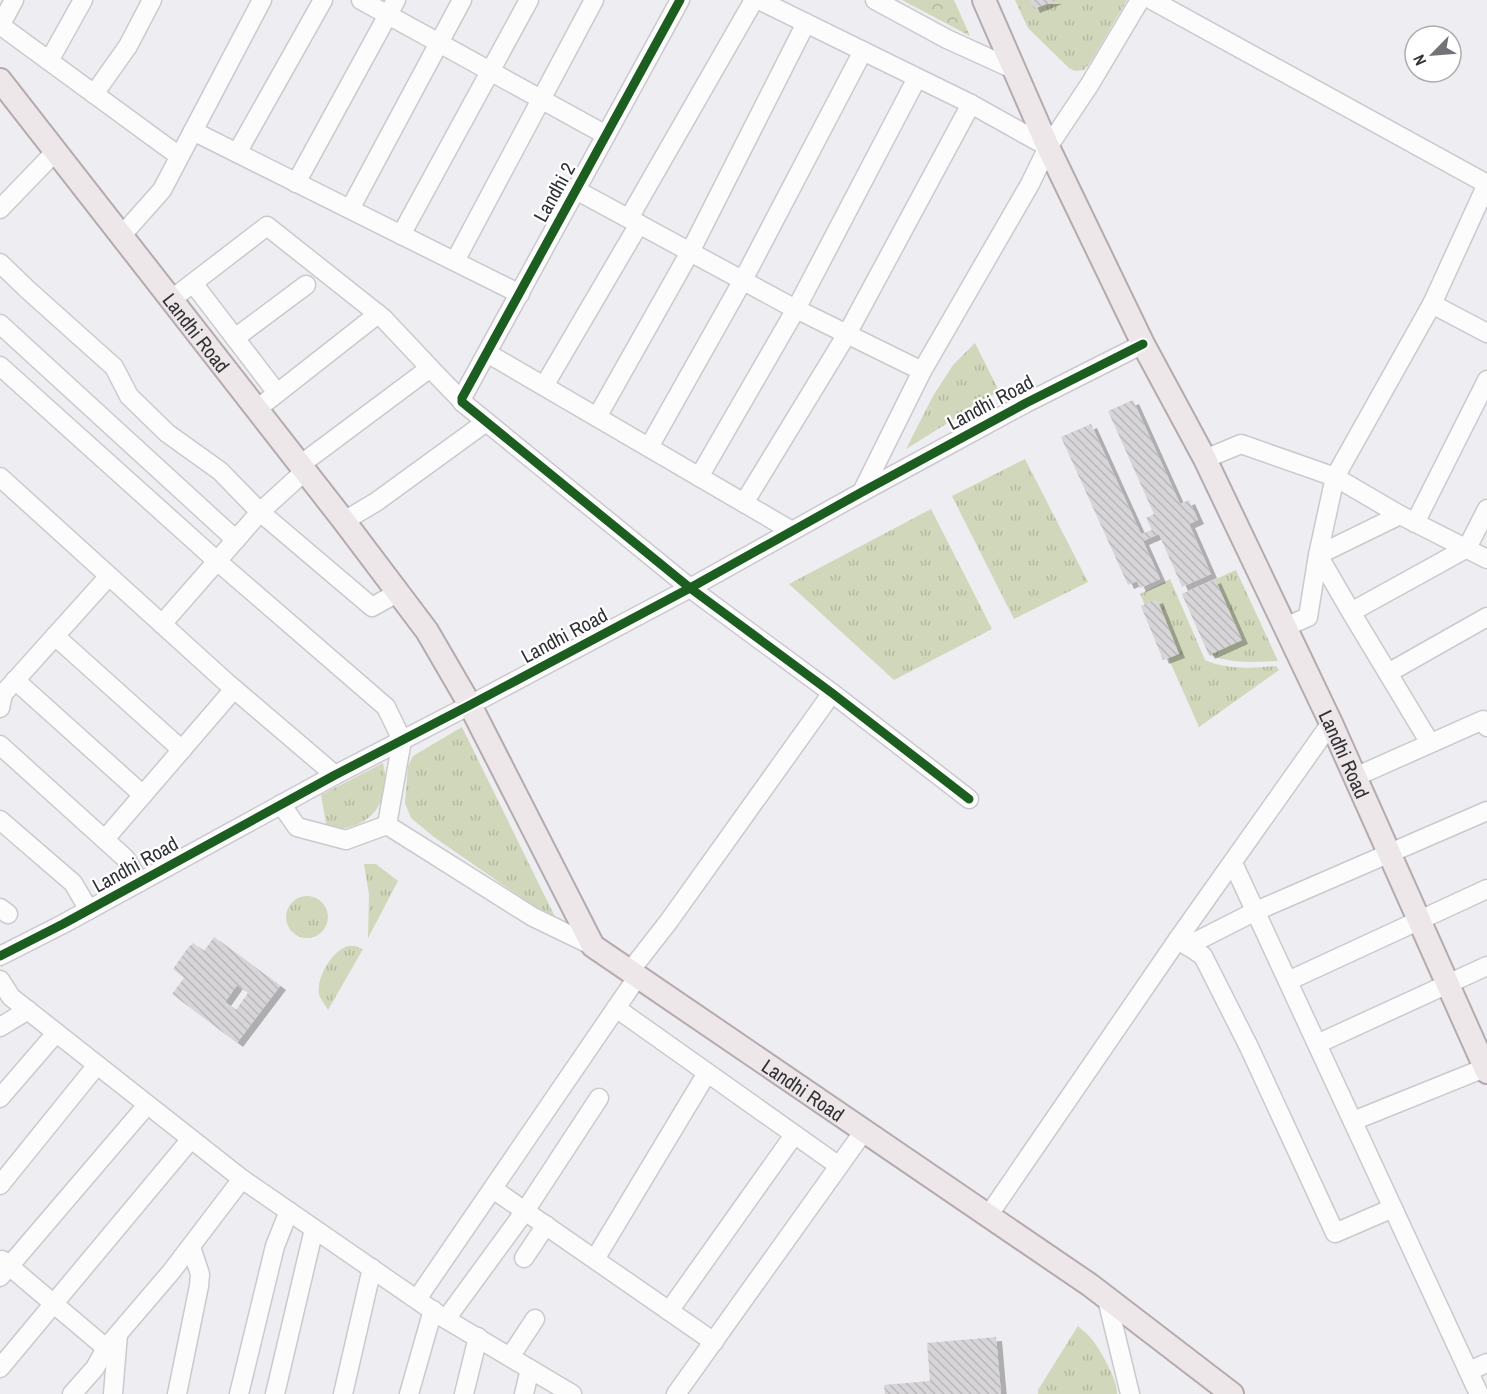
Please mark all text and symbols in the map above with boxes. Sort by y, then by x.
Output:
north arrow [1403,24,1463,84]
text: N [1407,51,1431,69]
street label: Landhi 2 [527,158,581,226]
street label: Landhi Road [157,287,236,378]
street label: Landhi Road [942,368,1038,436]
street label: Landhi Road [516,601,612,669]
street label: Landhi Road [1313,705,1376,802]
street label: Landhi Road [87,829,183,899]
street label: Landhi Road [757,1052,850,1127]

